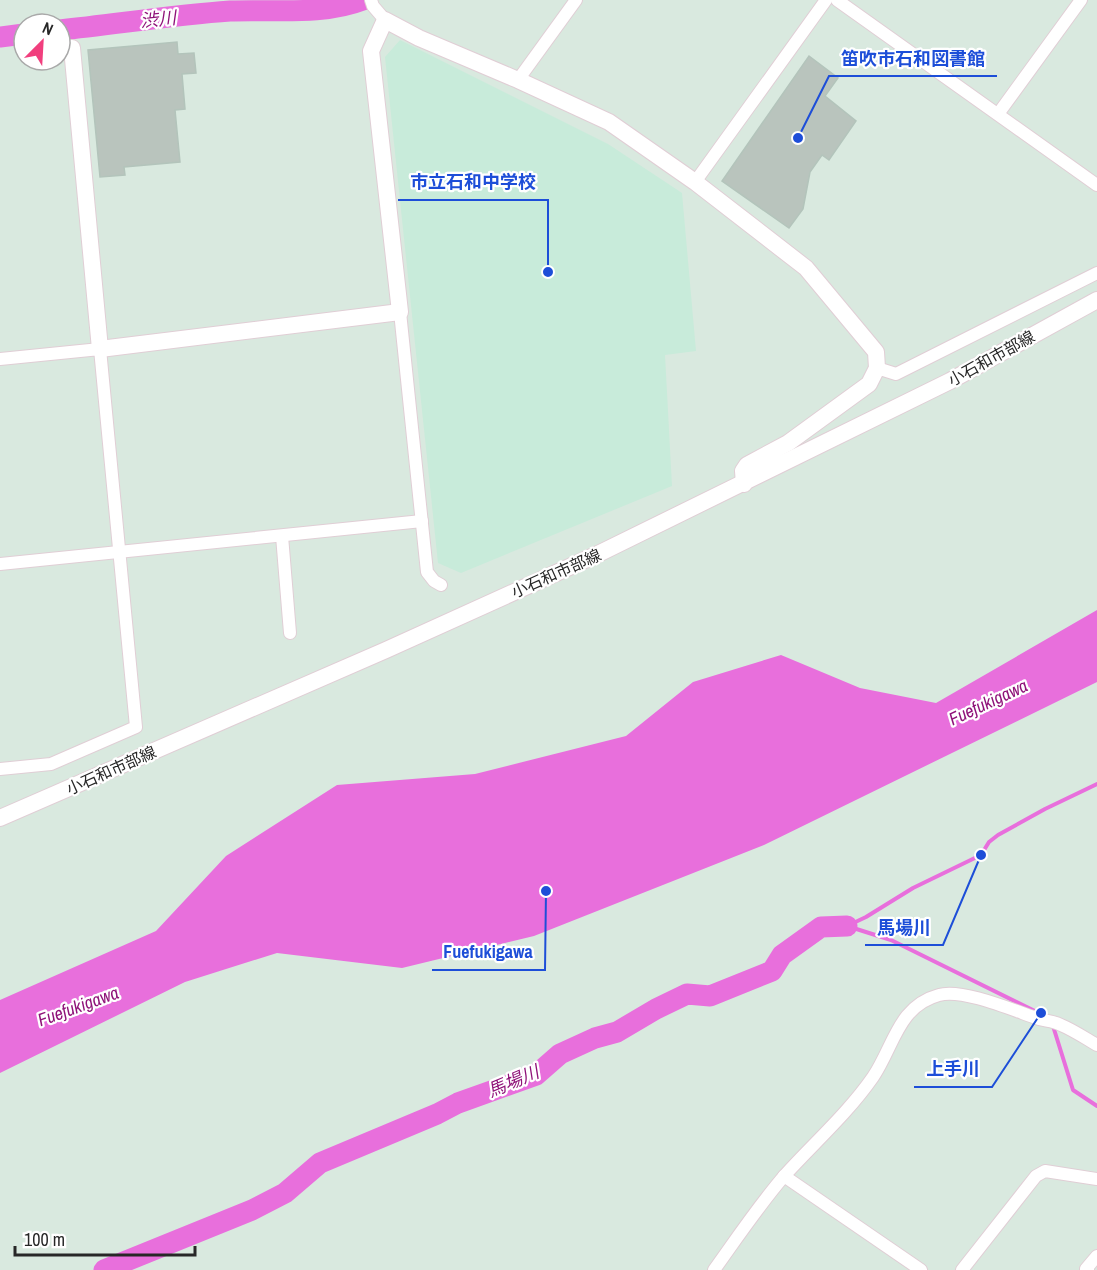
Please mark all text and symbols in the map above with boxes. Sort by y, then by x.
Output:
water label: 渋川 [139,4,179,33]
north arrow [12,12,72,72]
text: N [39,16,57,40]
callout: 笛吹市石和図書館 [829,40,997,76]
text: 笛吹市石和図書館 [841,46,985,71]
callout: 市立石和中学校 [398,164,548,200]
text: 市立石和中学校 [410,169,536,194]
street label: 小石和市部線 [944,325,1038,391]
street label: 小石和市部線 [508,543,604,603]
water label: Fuefukigawa [944,673,1032,731]
street label: 小石和市部線 [63,740,159,800]
callout: 馬場川 [865,909,943,945]
text: 馬場川 [877,915,931,940]
callout: Fuefukigawa [432,934,545,970]
text: Fuefukigawa [443,939,533,964]
water label: Fuefukigawa [34,980,122,1032]
callout: 上手川 [914,1051,992,1087]
text: 上手川 [926,1056,980,1081]
water label: 馬場川 [483,1058,545,1103]
scale bar [15,1219,195,1257]
text: 100 m [24,1227,65,1252]

